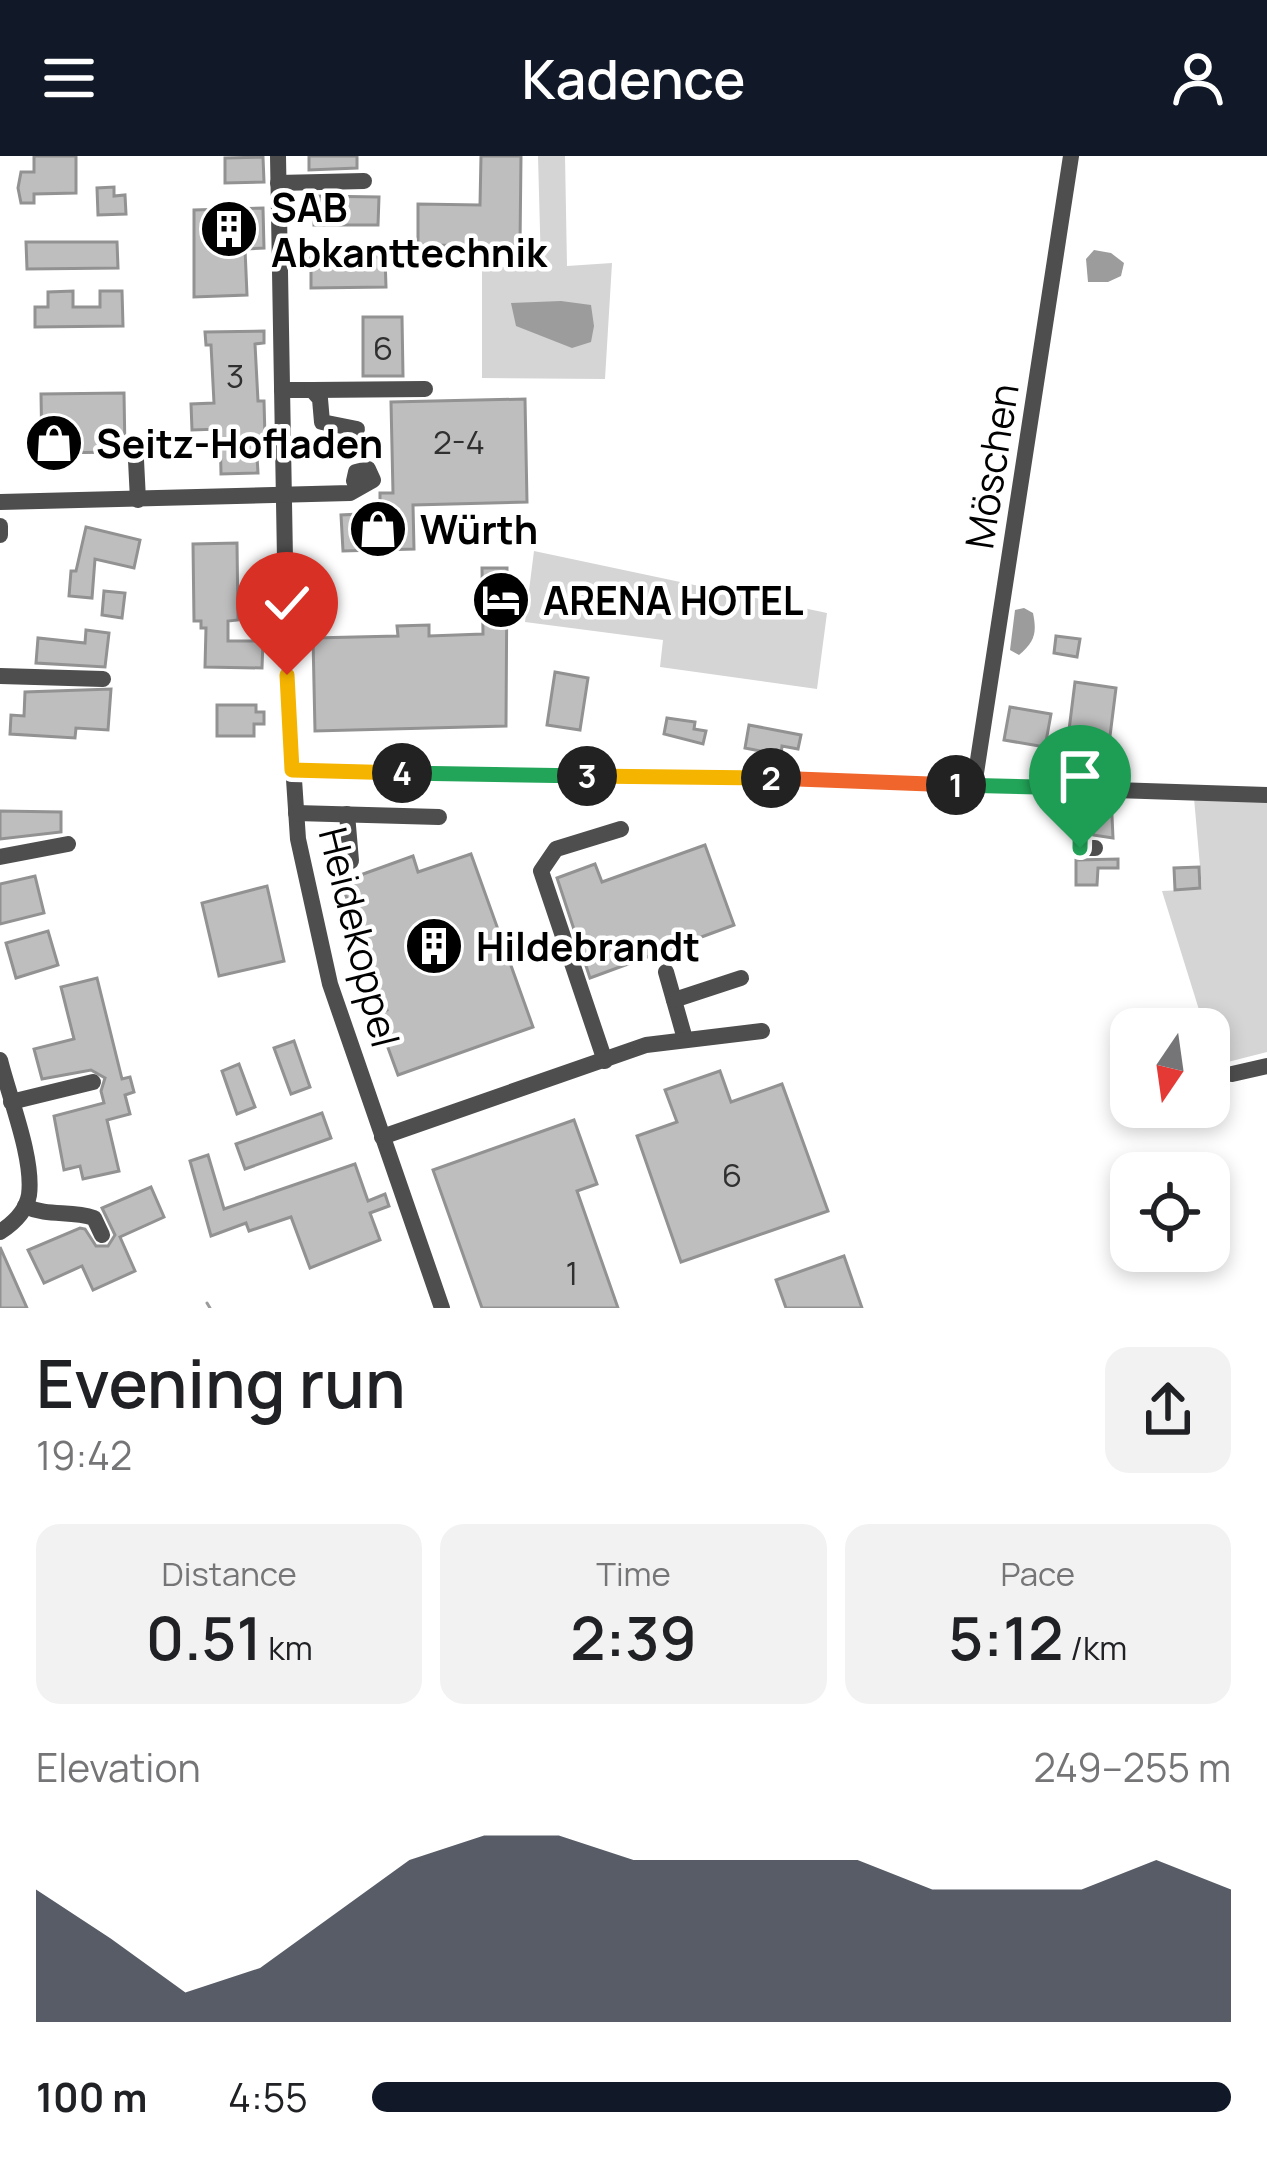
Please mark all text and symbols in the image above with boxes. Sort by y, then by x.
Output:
text: Kadence [522,41,745,115]
icon: menu [36,45,102,111]
icon: person [1165,45,1231,111]
place label: SAB Abkanttechnik [271,180,548,279]
building icon: SAB Abkanttechnik [198,198,260,260]
house number: 6 [373,325,393,370]
house number: 3 [226,353,244,398]
street label: Möschen [951,380,1031,552]
shop icon: Seitz-Hofladen [23,412,85,474]
place label: Seitz-Hofladen [96,416,383,470]
house number: 2-4 [433,419,485,464]
shop icon: Würth [347,498,409,560]
place label: Würth [420,502,538,556]
pin [236,552,338,675]
hotel icon: ARENA HOTEL [470,569,532,631]
icon: check [254,570,320,636]
place label: ARENA HOTEL [543,573,804,627]
pin [1029,725,1131,848]
pin: 4 [372,743,432,803]
icon: arrive [1047,743,1113,809]
pin: 3 [557,746,617,806]
pin: 2 [741,748,801,808]
text: 4 [392,750,412,795]
text: 3 [577,753,597,798]
text: 2 [761,755,781,800]
pin: 1 [926,755,986,815]
text: 1 [949,762,963,807]
street label: Heidekoppel [307,821,413,1053]
building icon: Hildebrandt [403,915,465,977]
place label: Hildebrandt [476,919,700,973]
north arrow [1110,1008,1230,1128]
map controls [1110,1008,1230,1272]
house number: 6 [722,1152,742,1197]
button: locate [1110,1152,1230,1272]
house number: 1 [566,1250,578,1295]
text: Evening run [36,1338,406,1428]
button: share [1105,1347,1231,1473]
text: 19:42 [36,1428,132,1482]
text: Distance [162,1551,297,1596]
text: Time [596,1551,671,1596]
text: Pace [1001,1551,1075,1596]
text: 0.51 [146,1596,262,1678]
text: 2:39 [570,1596,697,1678]
text: 5:12 [948,1596,1064,1678]
text: km [262,1625,313,1670]
text: /km [1064,1625,1127,1670]
text: Elevation [36,1740,201,1794]
text: 249–255 m [1034,1740,1231,1794]
text: 100 m [36,2070,147,2124]
text: 4:55 [228,2070,308,2124]

